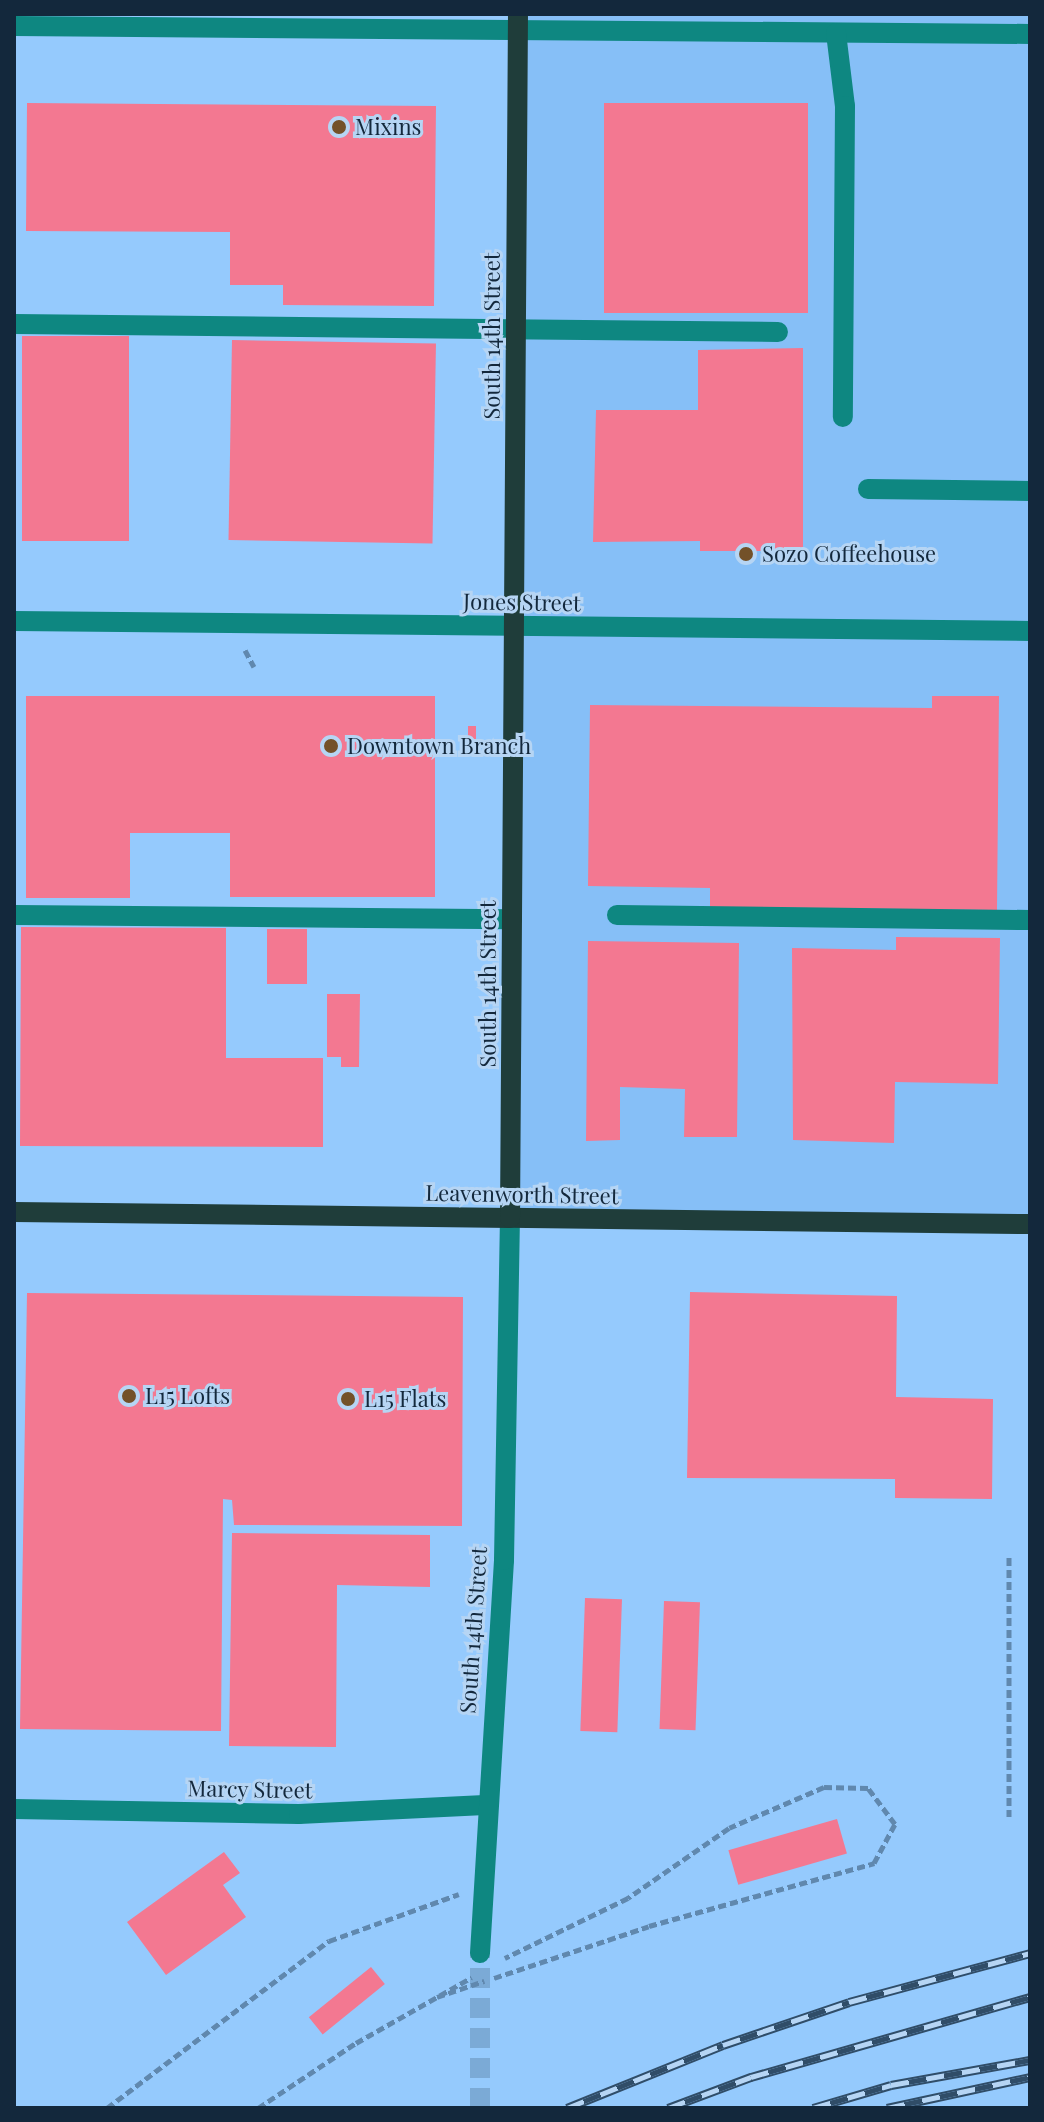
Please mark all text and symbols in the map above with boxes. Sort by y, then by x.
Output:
place label: Mixins [355,114,421,140]
marker: Mixins [330,118,348,136]
street label: South 14th Street [479,252,505,420]
place label: Sozo Coffeehouse [762,541,936,567]
marker: Sozo Coffeehouse [737,545,755,563]
street label: Jones Street [463,588,581,616]
place label: Downtown Branch [347,733,531,759]
marker: Downtown Branch [322,737,340,755]
street label: South 14th Street [475,900,501,1068]
street label: Leavenworth Street [425,1179,619,1209]
place label: L15 Lofts [145,1383,230,1409]
place label: L15 Flats [364,1386,447,1412]
marker: L15 Lofts [120,1387,138,1405]
marker: L15 Flats [339,1390,357,1408]
street label: South 14th Street [454,1546,492,1714]
street label: Marcy Street [187,1775,313,1803]

